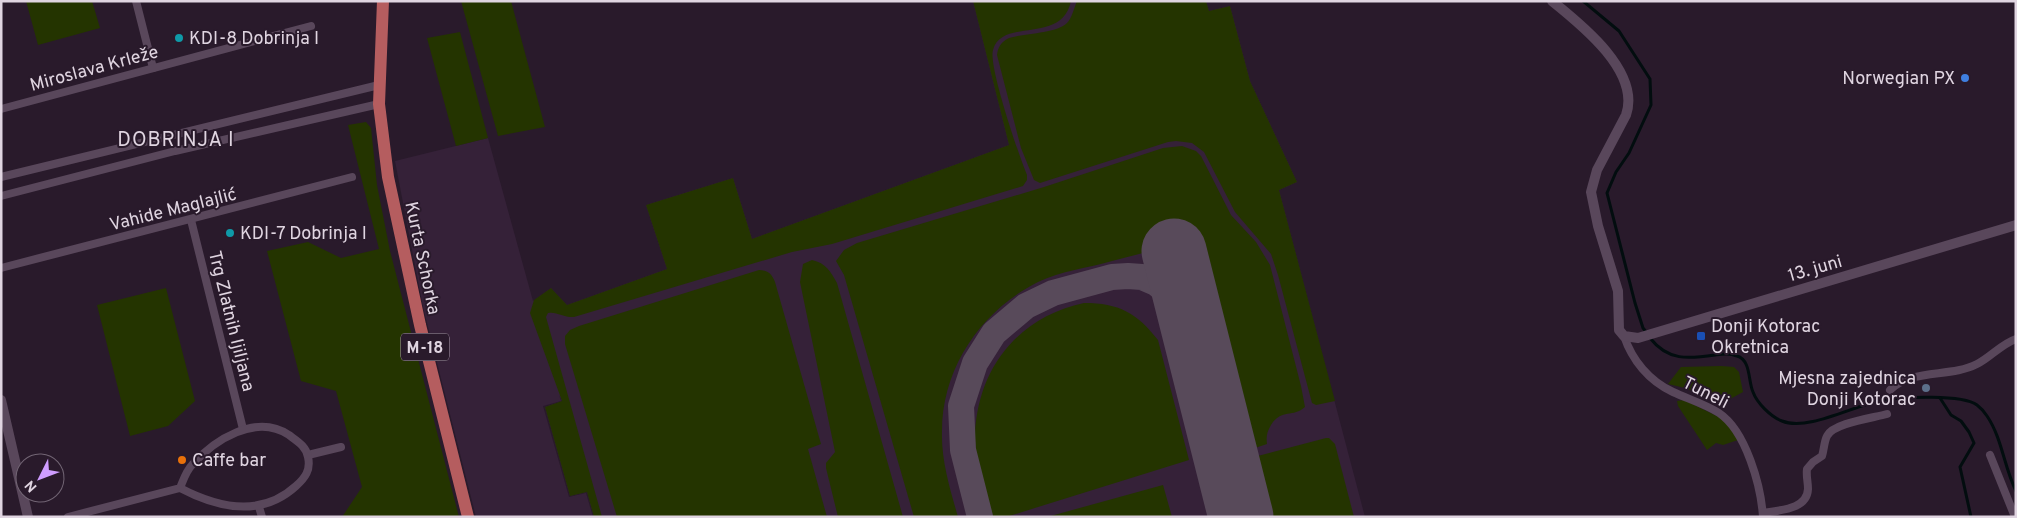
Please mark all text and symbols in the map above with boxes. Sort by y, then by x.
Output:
place label: KDI-8 Dobrinja I [189,28,319,51]
marker: KDI-8 Dobrinja I [173,32,185,44]
street label: Miroslava Krleže [28,41,161,98]
place label: Norwegian PX [1842,68,1955,91]
marker: Norwegian PX [1959,72,1971,84]
district label: DOBRINJA I [117,128,235,154]
street label: Vahide Maglajlić [107,184,239,237]
street label: Kurta Schorka [398,200,445,317]
place label: KDI-7 Dobrinja I [240,223,367,246]
marker: KDI-7 Dobrinja I [224,227,236,239]
street label: Trg Zlatnih ljiljana [202,249,259,394]
street label: 13. juni [1786,251,1845,288]
place label: Donji Kotorac Okretnica [1711,316,1820,360]
marker: Donji Kotorac Okretnica [1695,330,1707,342]
road number: M-18 [401,334,449,361]
place label: Mjesna zajednica Donji Kotorac [1778,368,1916,412]
street label: Tuneli [1678,372,1733,415]
marker: Mjesna zajednica Donji Kotorac [1920,382,1932,394]
place label: Caffe bar [192,450,266,473]
north arrow [15,453,65,503]
marker: Caffe bar [176,454,188,466]
text: N [22,476,41,495]

